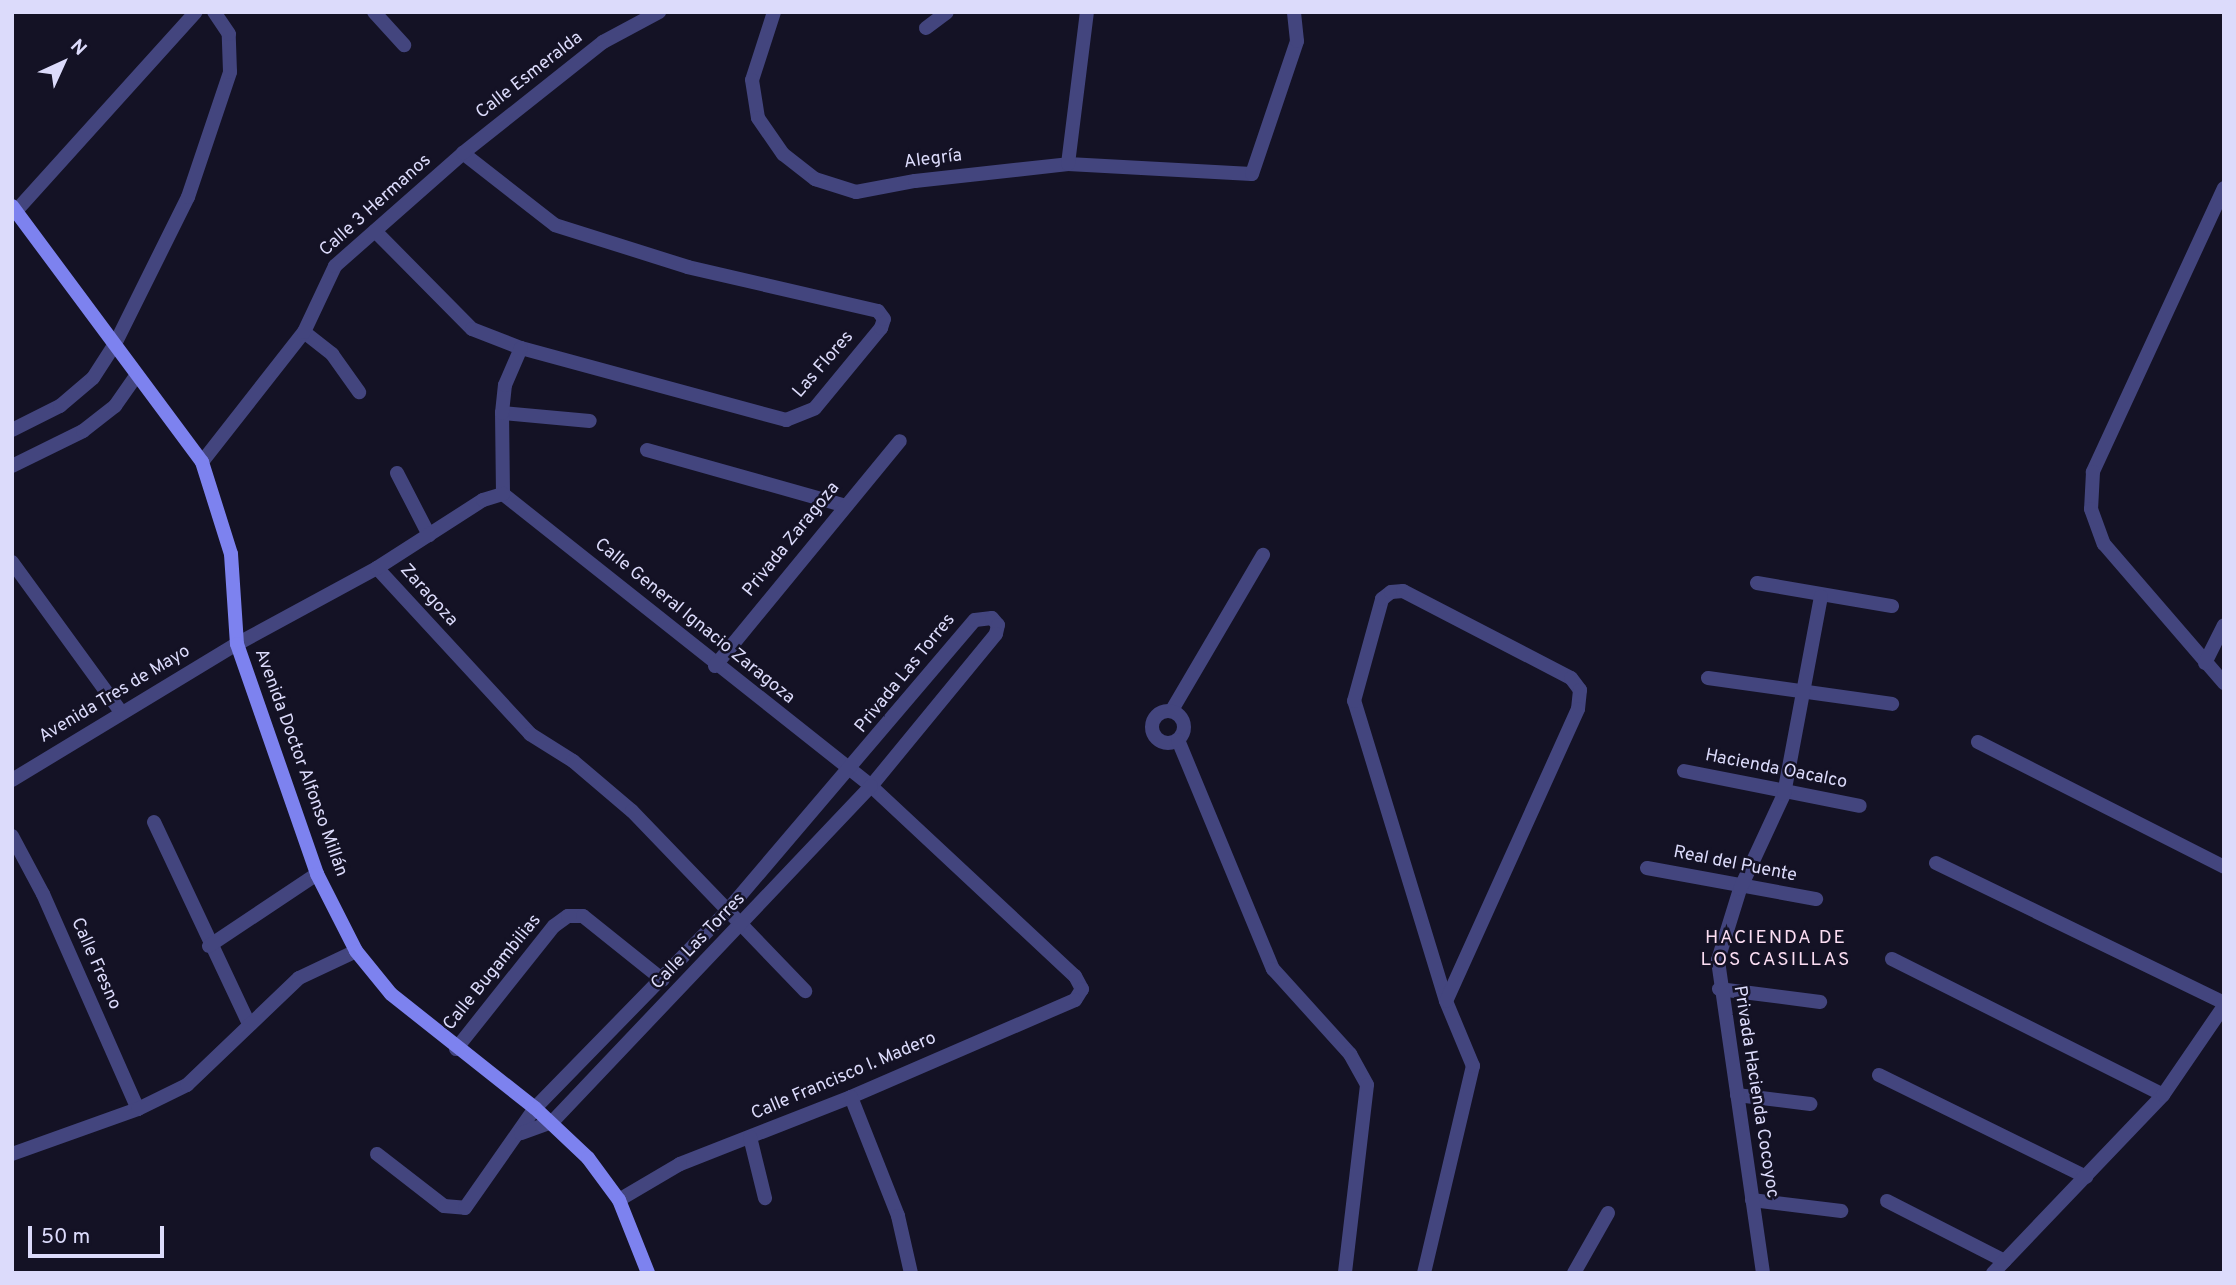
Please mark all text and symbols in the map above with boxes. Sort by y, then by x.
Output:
north arrow [28,28,98,98]
street label: Calle Esmeralda [472,28,588,124]
text: N [65,35,91,61]
street label: Alegría [903,146,963,174]
street label: Calle 3 Hermanos [316,150,436,262]
street label: Las Flores [789,327,859,403]
street label: Privada Zaragoza [739,478,845,602]
street label: Calle General Ignacio Zaragoza [589,534,799,710]
street label: Zaragoza [394,560,462,632]
street label: Privada Las Torres [851,610,961,738]
street label: Avenida Tres de Mayo [35,641,195,749]
street label: Avenida Doctor Alfonso Millán [249,646,351,880]
street label: Hacienda Oacalco [1703,746,1849,794]
street label: Real del Puente [1671,842,1799,888]
street label: Calle Las Torres [647,889,751,995]
street label: Calle Bugambilias [439,910,547,1036]
street label: Calle Fresno [65,915,125,1013]
district label: HACIENDA DE LOS CASILLAS [1702,928,1850,972]
street label: Privada Hacienda Cocoyoc [1728,984,1782,1200]
street label: Calle Francisco I. Madero [748,1028,940,1126]
scale bar [32,1212,168,1256]
text: 50 m [41,1224,90,1251]

